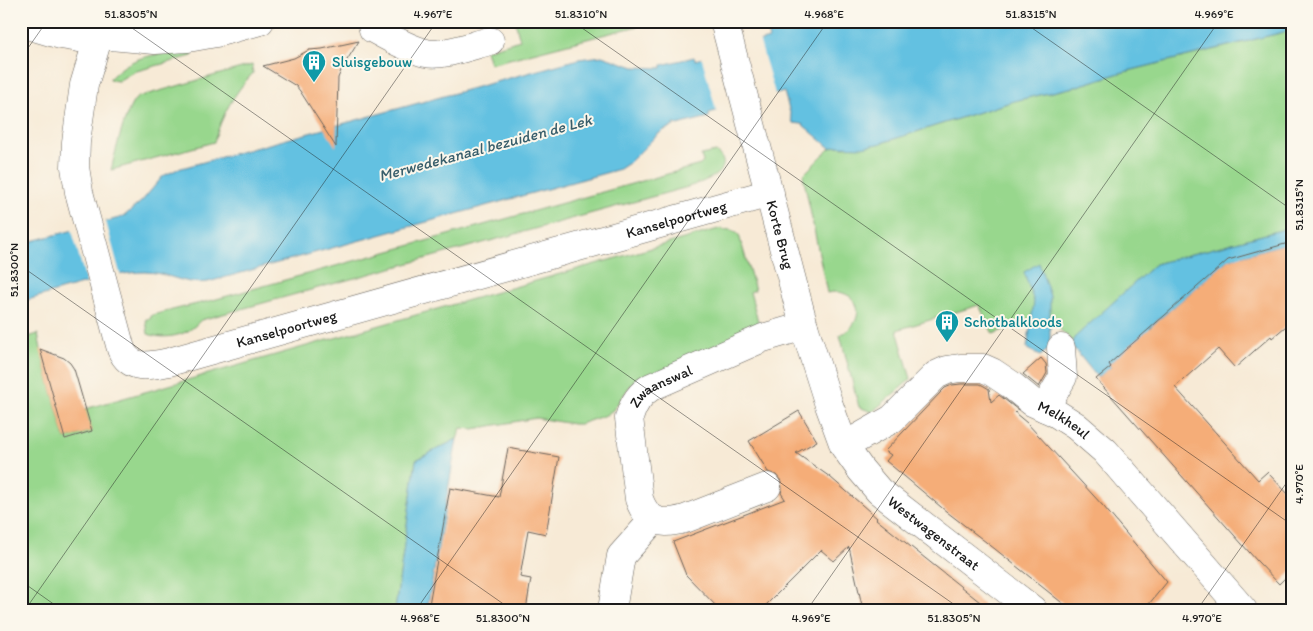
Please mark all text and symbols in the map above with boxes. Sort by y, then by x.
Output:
text: 51.8305°N [104,7,158,21]
text: 4.967°E [414,7,453,21]
text: 51.8310°N [555,7,607,21]
text: 4.968°E [804,7,844,21]
text: 51.8315°N [1005,7,1057,21]
text: 4.969°E [1194,7,1234,21]
building icon: Sluisgebouw [301,49,327,83]
place label: Sluisgebouw [332,53,412,71]
water label: Merwedekanaal bezuiden de Lek [377,110,594,185]
text: 51.8315°N [1292,179,1306,231]
street label: Kanselpoortweg [624,197,729,242]
street label: Korte Brug [762,198,798,272]
text: 51.8300°N [7,243,21,297]
street label: Kanselpoortweg [234,306,339,352]
building icon: Schotbalkloods [934,309,960,343]
place label: Schotbalkloods [964,313,1062,331]
street label: Zwaanswal [625,361,696,411]
street label: Melkheul [1035,397,1094,443]
text: 4.970°E [1292,464,1306,504]
street label: Westwagenstraat [884,492,983,575]
text: 4.968°E [400,611,440,625]
text: 51.8300°N [476,611,530,625]
text: 4.969°E [791,611,831,625]
text: 51.8305°N [927,611,981,625]
text: 4.970°E [1182,611,1222,625]

